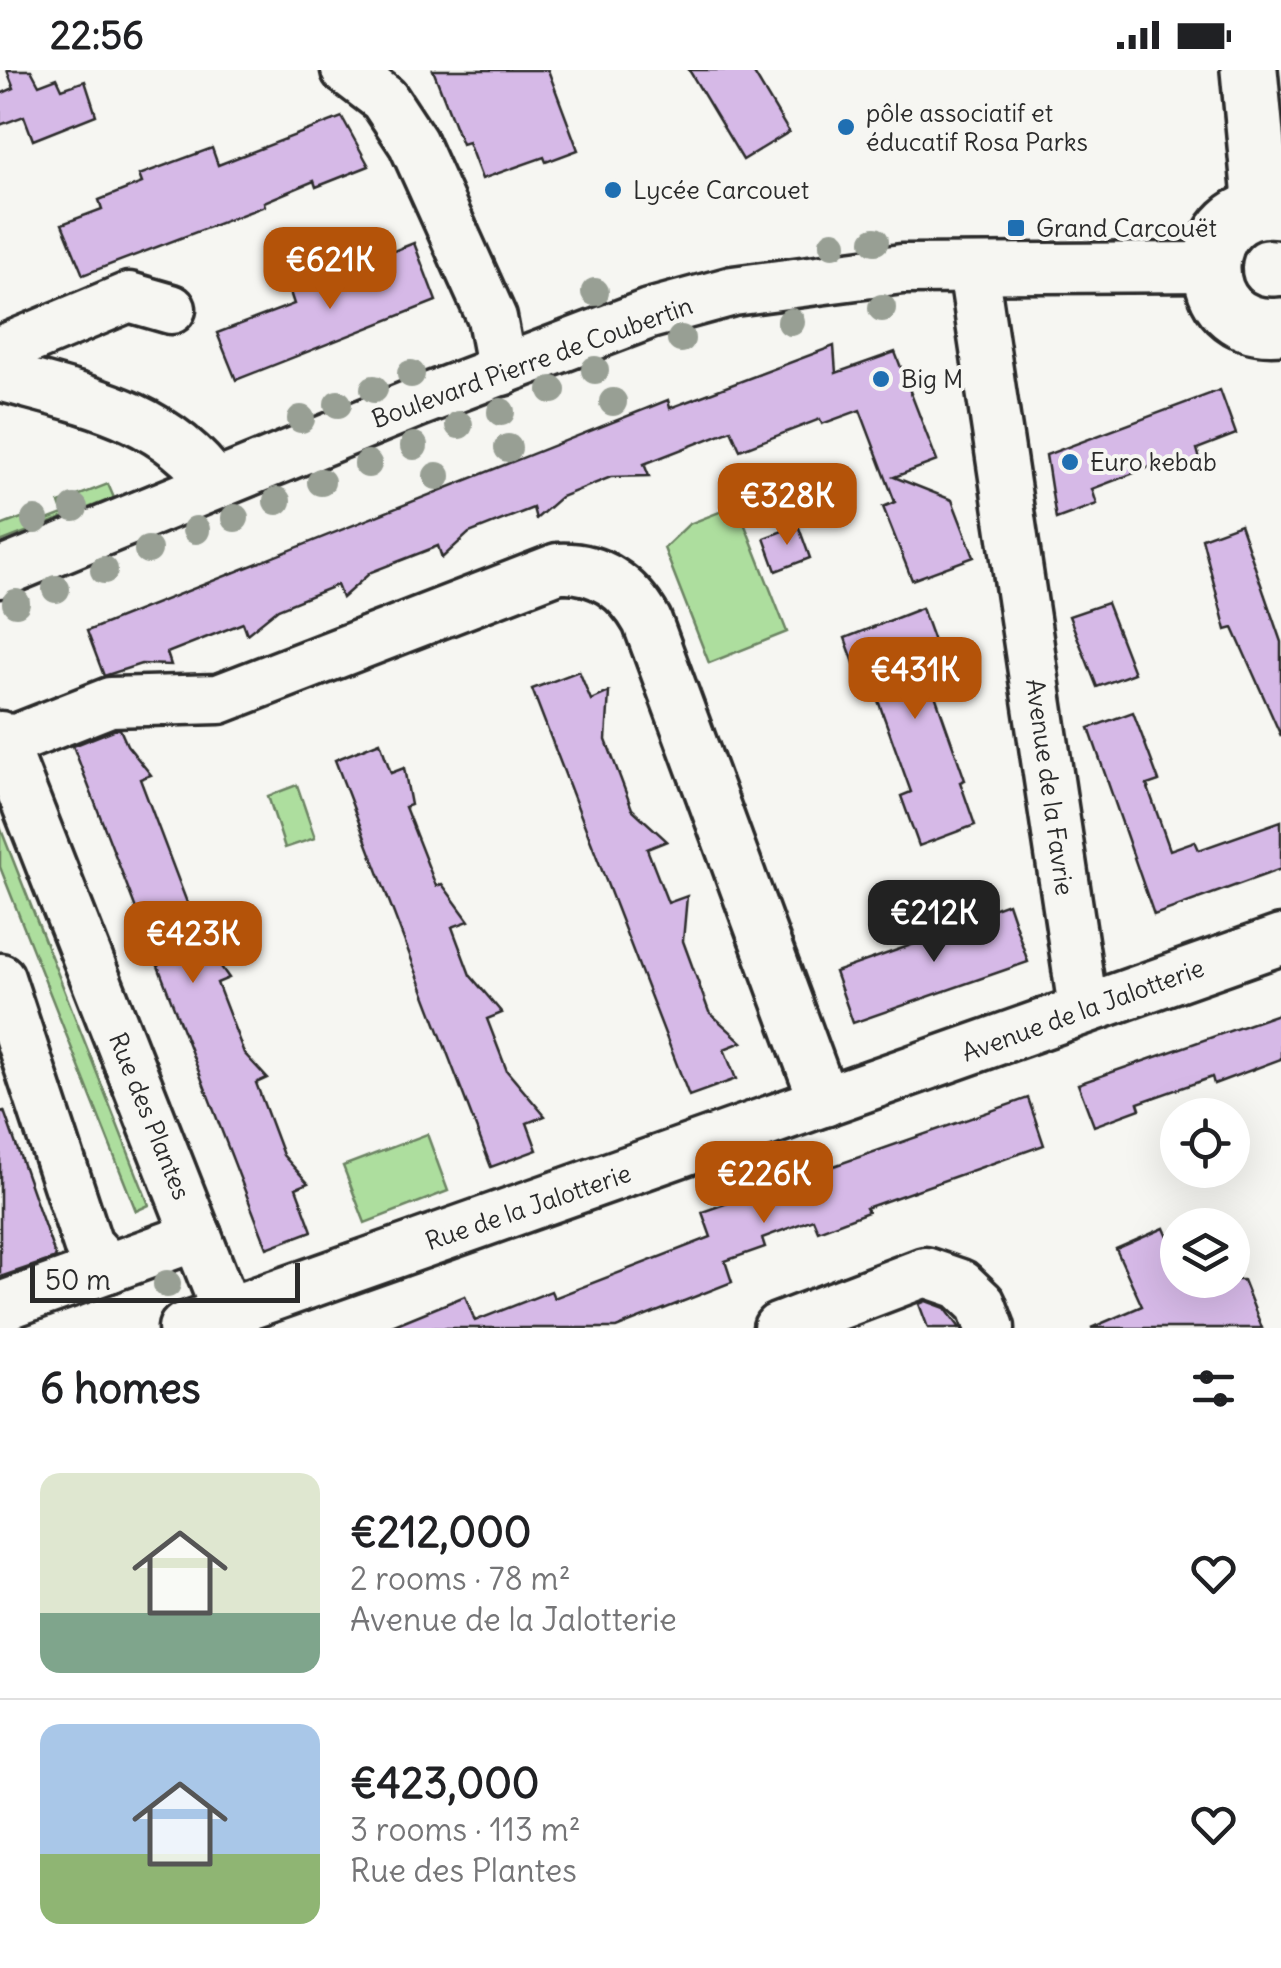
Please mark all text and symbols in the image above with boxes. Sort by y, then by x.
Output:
text: 22:56 [50,12,144,59]
place label: pôle associatif et éducatif Rosa Parks [866,97,1088,158]
marker: pôle associatif et éducatif Rosa Parks [835,116,857,138]
place label: Lycée Carcouet [633,174,809,206]
marker: Lycée Carcouet [602,179,624,201]
place label: Grand Carcouët [1036,212,1217,244]
marker: Grand Carcouët [1005,217,1027,239]
pin: €621K [260,227,400,312]
text: €621K [285,239,375,280]
street label: Boulevard Pierre de Coubertin [367,289,697,435]
place label: Big M [901,363,963,395]
marker: Big M [870,368,892,390]
place label: Euro kebab [1090,446,1217,478]
marker: Euro kebab [1059,451,1081,473]
pin: €328K [717,463,857,548]
text: €328K [740,475,834,516]
pin: €431K [845,637,985,722]
text: €431K [870,649,960,690]
street label: Avenue de la Favrie [1019,677,1081,897]
pin: €212K [864,880,1004,965]
text: €212K [890,892,978,933]
pin: €423K [123,901,263,986]
text: €423K [146,913,240,954]
street label: Avenue de la Jalotterie [958,951,1208,1069]
street label: Rue des Plantes [102,1028,198,1204]
map controls [1160,1098,1250,1298]
button: locate [1160,1098,1250,1188]
pin: €226K [694,1141,834,1226]
text: €226K [717,1153,811,1194]
street label: Rue de la Jalotterie [421,1157,635,1257]
button: layers [1160,1208,1250,1298]
scale bar [30,1258,300,1302]
text: 50 m [45,1262,111,1298]
icon: filters [1186,1361,1241,1416]
text: 6 homes [40,1362,201,1414]
text: €212,000 [350,1506,531,1558]
icon: home [120,1513,240,1633]
icon: heart [1186,1546,1241,1601]
text: 2 rooms · 78 m² [350,1558,571,1599]
text: Avenue de la Jalotterie [350,1599,677,1640]
text: €423,000 [350,1757,539,1809]
icon: home [120,1764,240,1884]
icon: heart [1186,1797,1241,1852]
text: 3 rooms · 113 m² [350,1809,581,1850]
text: Rue des Plantes [350,1850,577,1891]

